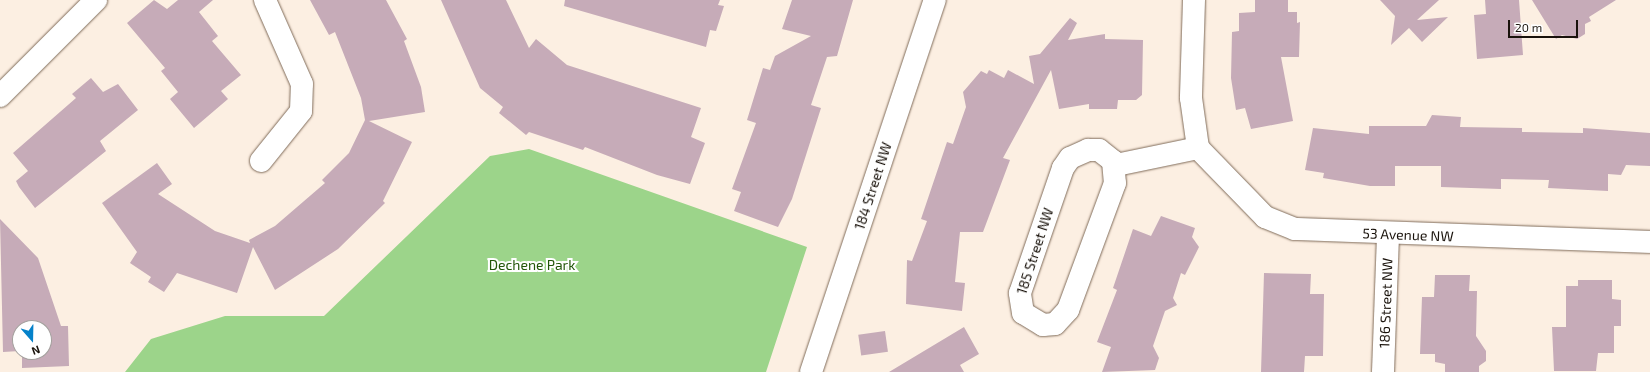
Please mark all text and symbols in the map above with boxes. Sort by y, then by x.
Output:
scale bar [1510,12,1580,38]
text: 20 m [1515,20,1542,34]
street label: 184 Street NW [851,140,895,232]
street label: 185 Street NW [1013,206,1057,296]
street label: 53 Avenue NW [1362,225,1454,245]
park label: Dechene Park [489,257,575,273]
street label: 186 Street NW [1376,258,1396,348]
north arrow [12,320,52,360]
text: N [30,343,42,358]

